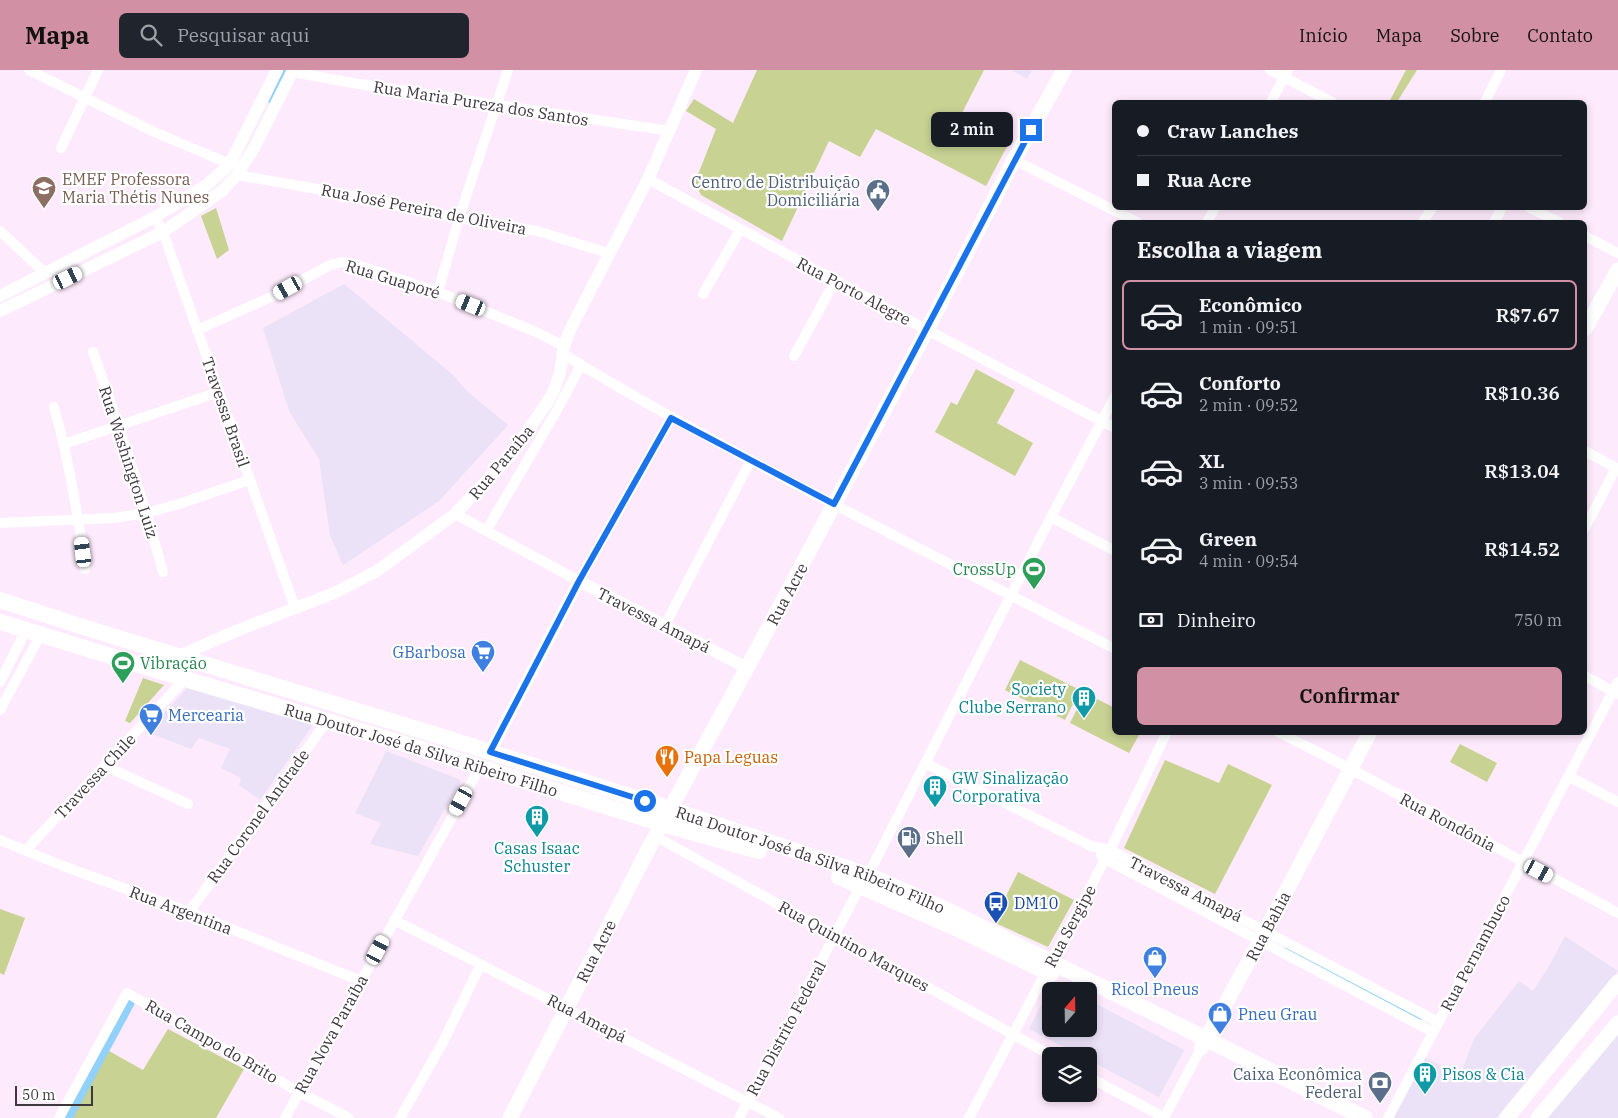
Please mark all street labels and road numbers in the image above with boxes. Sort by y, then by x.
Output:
street label: Rua Maria Pureza dos Santos [372,76,590,130]
street label: Rua José Pereira de Oliveira [320,179,529,239]
street label: Rua Porto Alegre [794,253,914,329]
street label: Rua Guaporé [343,255,443,303]
street label: Travessa Brasil [198,354,254,470]
street label: Rua Washington Luiz [95,383,163,541]
street label: Rua Paraíba [464,421,538,503]
street label: Rua Acre [762,559,812,629]
street label: Travessa Amapá [594,583,714,657]
street label: Rua Doutor José da Silva Ribeiro Filho [282,699,560,801]
street label: Travessa Chile [50,729,140,823]
street label: Rua Coronel Andrade [203,745,313,887]
street label: Rua Rondônia [1397,788,1500,856]
street label: Rua Doutor José da Silva Ribeiro Filho [673,802,948,918]
street label: Travessa Amapá [1126,852,1246,926]
street label: Rua Argentina [127,881,235,939]
street label: Rua Sergipe [1040,881,1100,971]
street label: Rua Bahia [1241,887,1295,964]
street label: Rua Pernambuco [1436,891,1514,1015]
street label: Rua Quintino Marques [775,896,933,996]
street label: Rua Acre [572,916,620,986]
street label: Rua Distrito Federal [742,957,830,1099]
street label: Rua Nova Paraíba [290,971,372,1097]
street label: Rua Amapá [544,989,630,1047]
street label: Rua Campo do Brito [142,995,282,1087]

